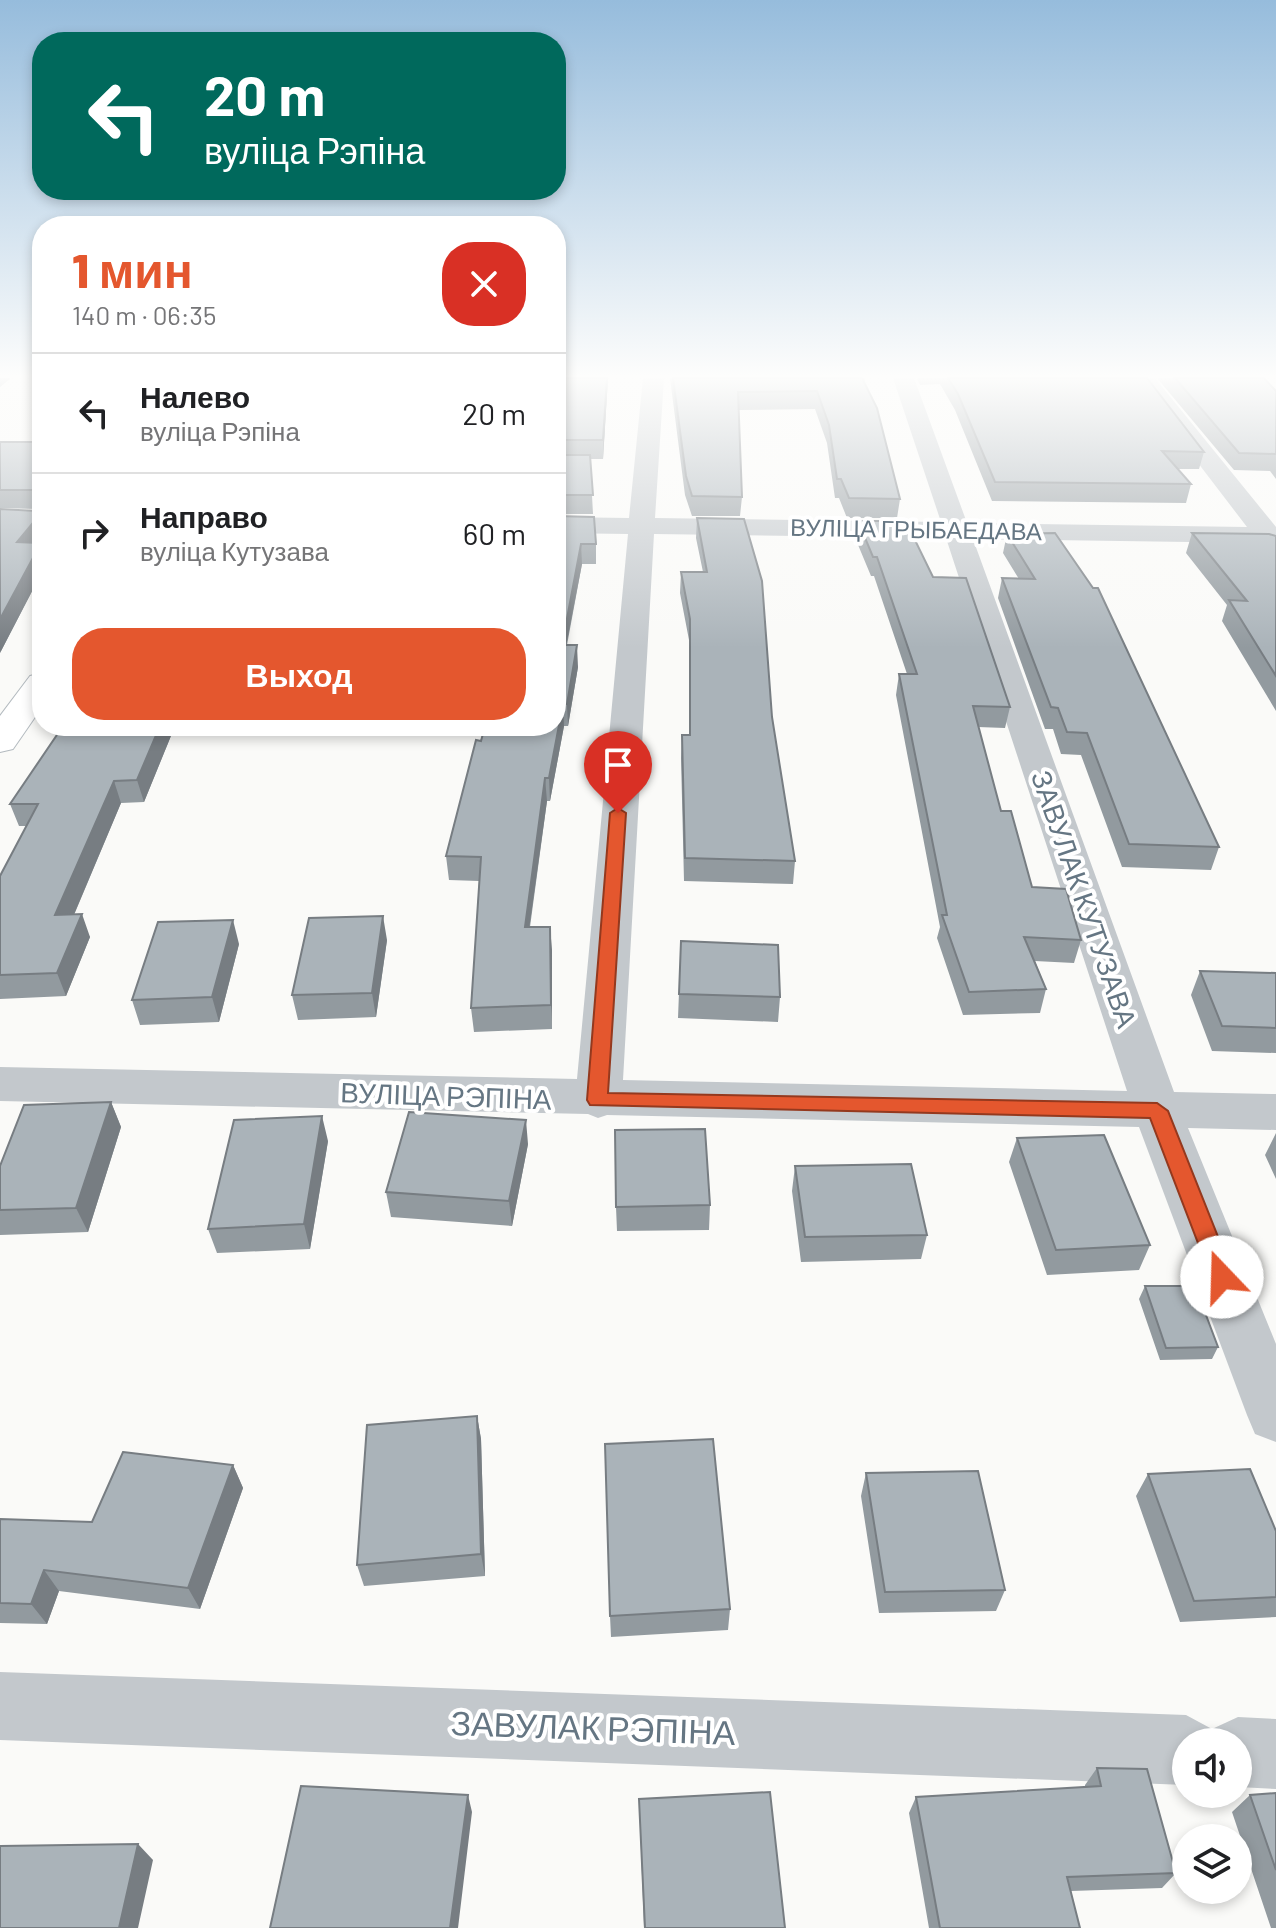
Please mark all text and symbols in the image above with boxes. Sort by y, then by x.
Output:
text: 20 m [204,60,325,127]
icon: left [72,64,176,168]
text: вуліца Рэпіна [204,128,425,171]
text: 1 мин [72,240,193,298]
button: close [442,242,526,326]
text: 140 m · 06:35 [72,299,216,330]
text: Налево [140,378,250,414]
icon: left [72,391,116,435]
text: 20 m [462,395,526,431]
text: вуліца Рэпіна [140,415,300,446]
text: Направо [140,498,268,534]
icon: right [72,511,116,555]
street label: ВУЛІЦА ГРЫБАЕДАВА [790,512,1042,545]
text: 60 m [463,515,526,551]
text: вуліца Кутузава [140,535,329,566]
button: Выход [72,628,526,720]
pin [584,731,652,813]
icon: arrive [596,743,640,787]
street label: ЗАВУЛАК КУТУЗАВА [1025,766,1145,1032]
street label: ВУЛІЦА РЭПІНА [340,1074,553,1116]
position arrow [1180,1235,1264,1319]
street label: ЗАВУЛАК РЭПІНА [450,1701,737,1752]
map controls [1172,1728,1252,1904]
button: sound [1172,1728,1252,1808]
button: layers [1172,1824,1252,1904]

